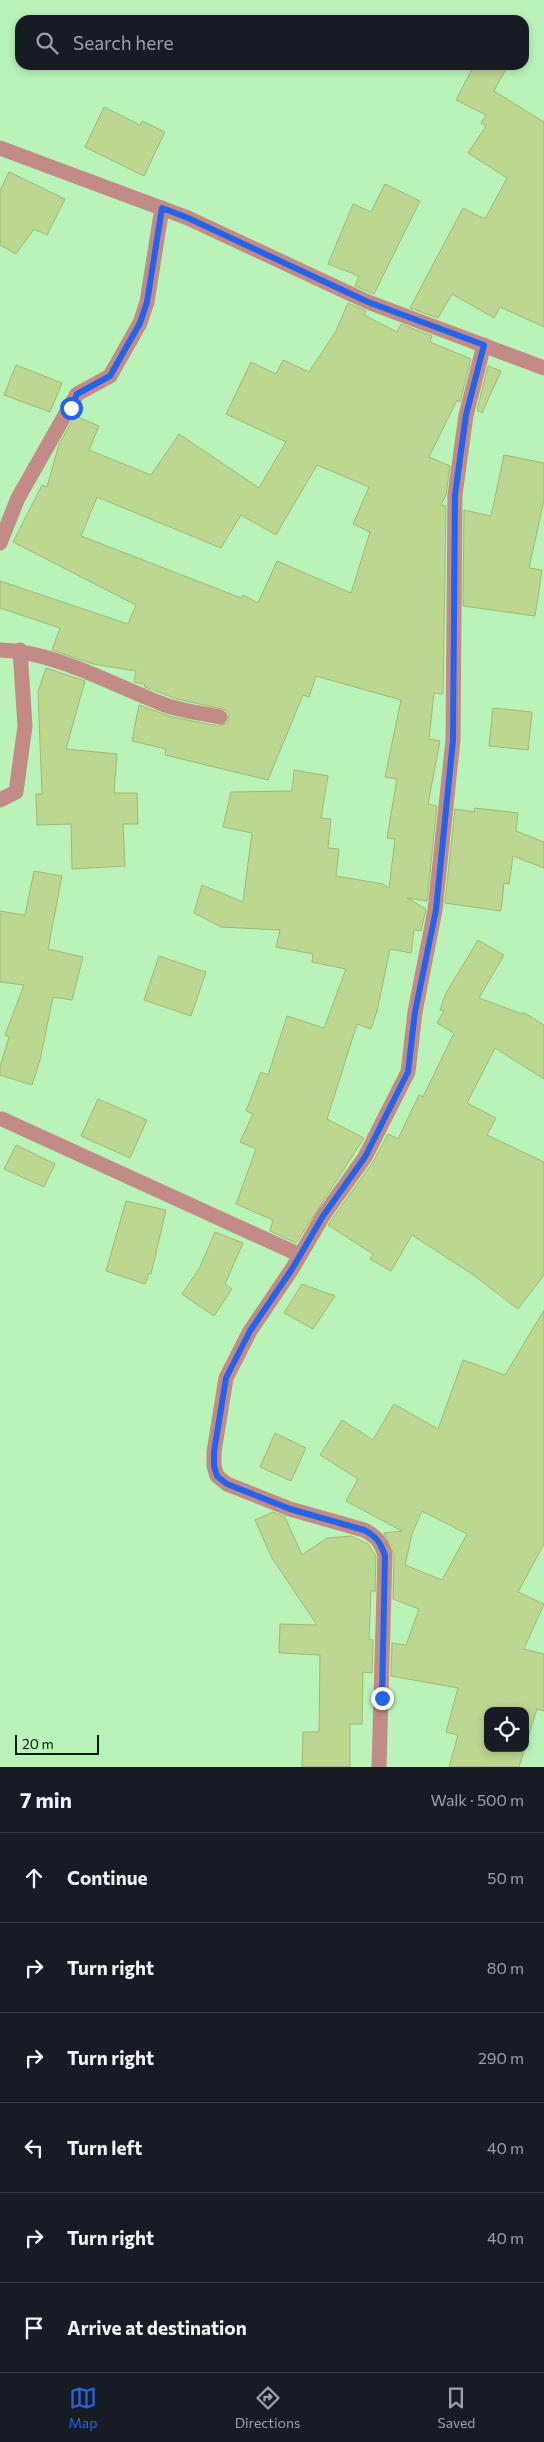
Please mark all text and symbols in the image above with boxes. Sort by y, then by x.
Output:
search box [15,15,529,70]
icon: search [33,29,61,57]
text: Search here [73,31,173,54]
route start [60,397,83,420]
route end [371,1687,394,1710]
map controls [484,1707,529,1752]
button: locate [484,1707,529,1752]
scale bar [15,1732,99,1755]
text: 20 m [22,1735,54,1752]
text: 7 min [20,1787,72,1812]
text: Walk · 500 m [430,1790,524,1809]
icon: ahead [20,1864,48,1892]
text: Continue [67,1866,147,1889]
text: 50 m [487,1868,524,1887]
icon: right [20,1954,48,1982]
text: Turn right [67,1956,154,1979]
text: 80 m [487,1958,524,1977]
icon: right [20,2044,48,2072]
text: Turn right [67,2046,154,2069]
text: 290 m [478,2048,524,2067]
icon: left [20,2134,48,2162]
text: Turn left [67,2136,142,2159]
text: 40 m [487,2138,524,2157]
icon: right [20,2224,48,2252]
text: Turn right [67,2226,154,2249]
text: 40 m [487,2228,524,2247]
icon: arrive [20,2314,48,2342]
text: Arrive at destination [67,2316,247,2339]
tab: Map [69,2384,97,2431]
tab: Directions [235,2384,300,2431]
tab: Saved [438,2384,475,2431]

